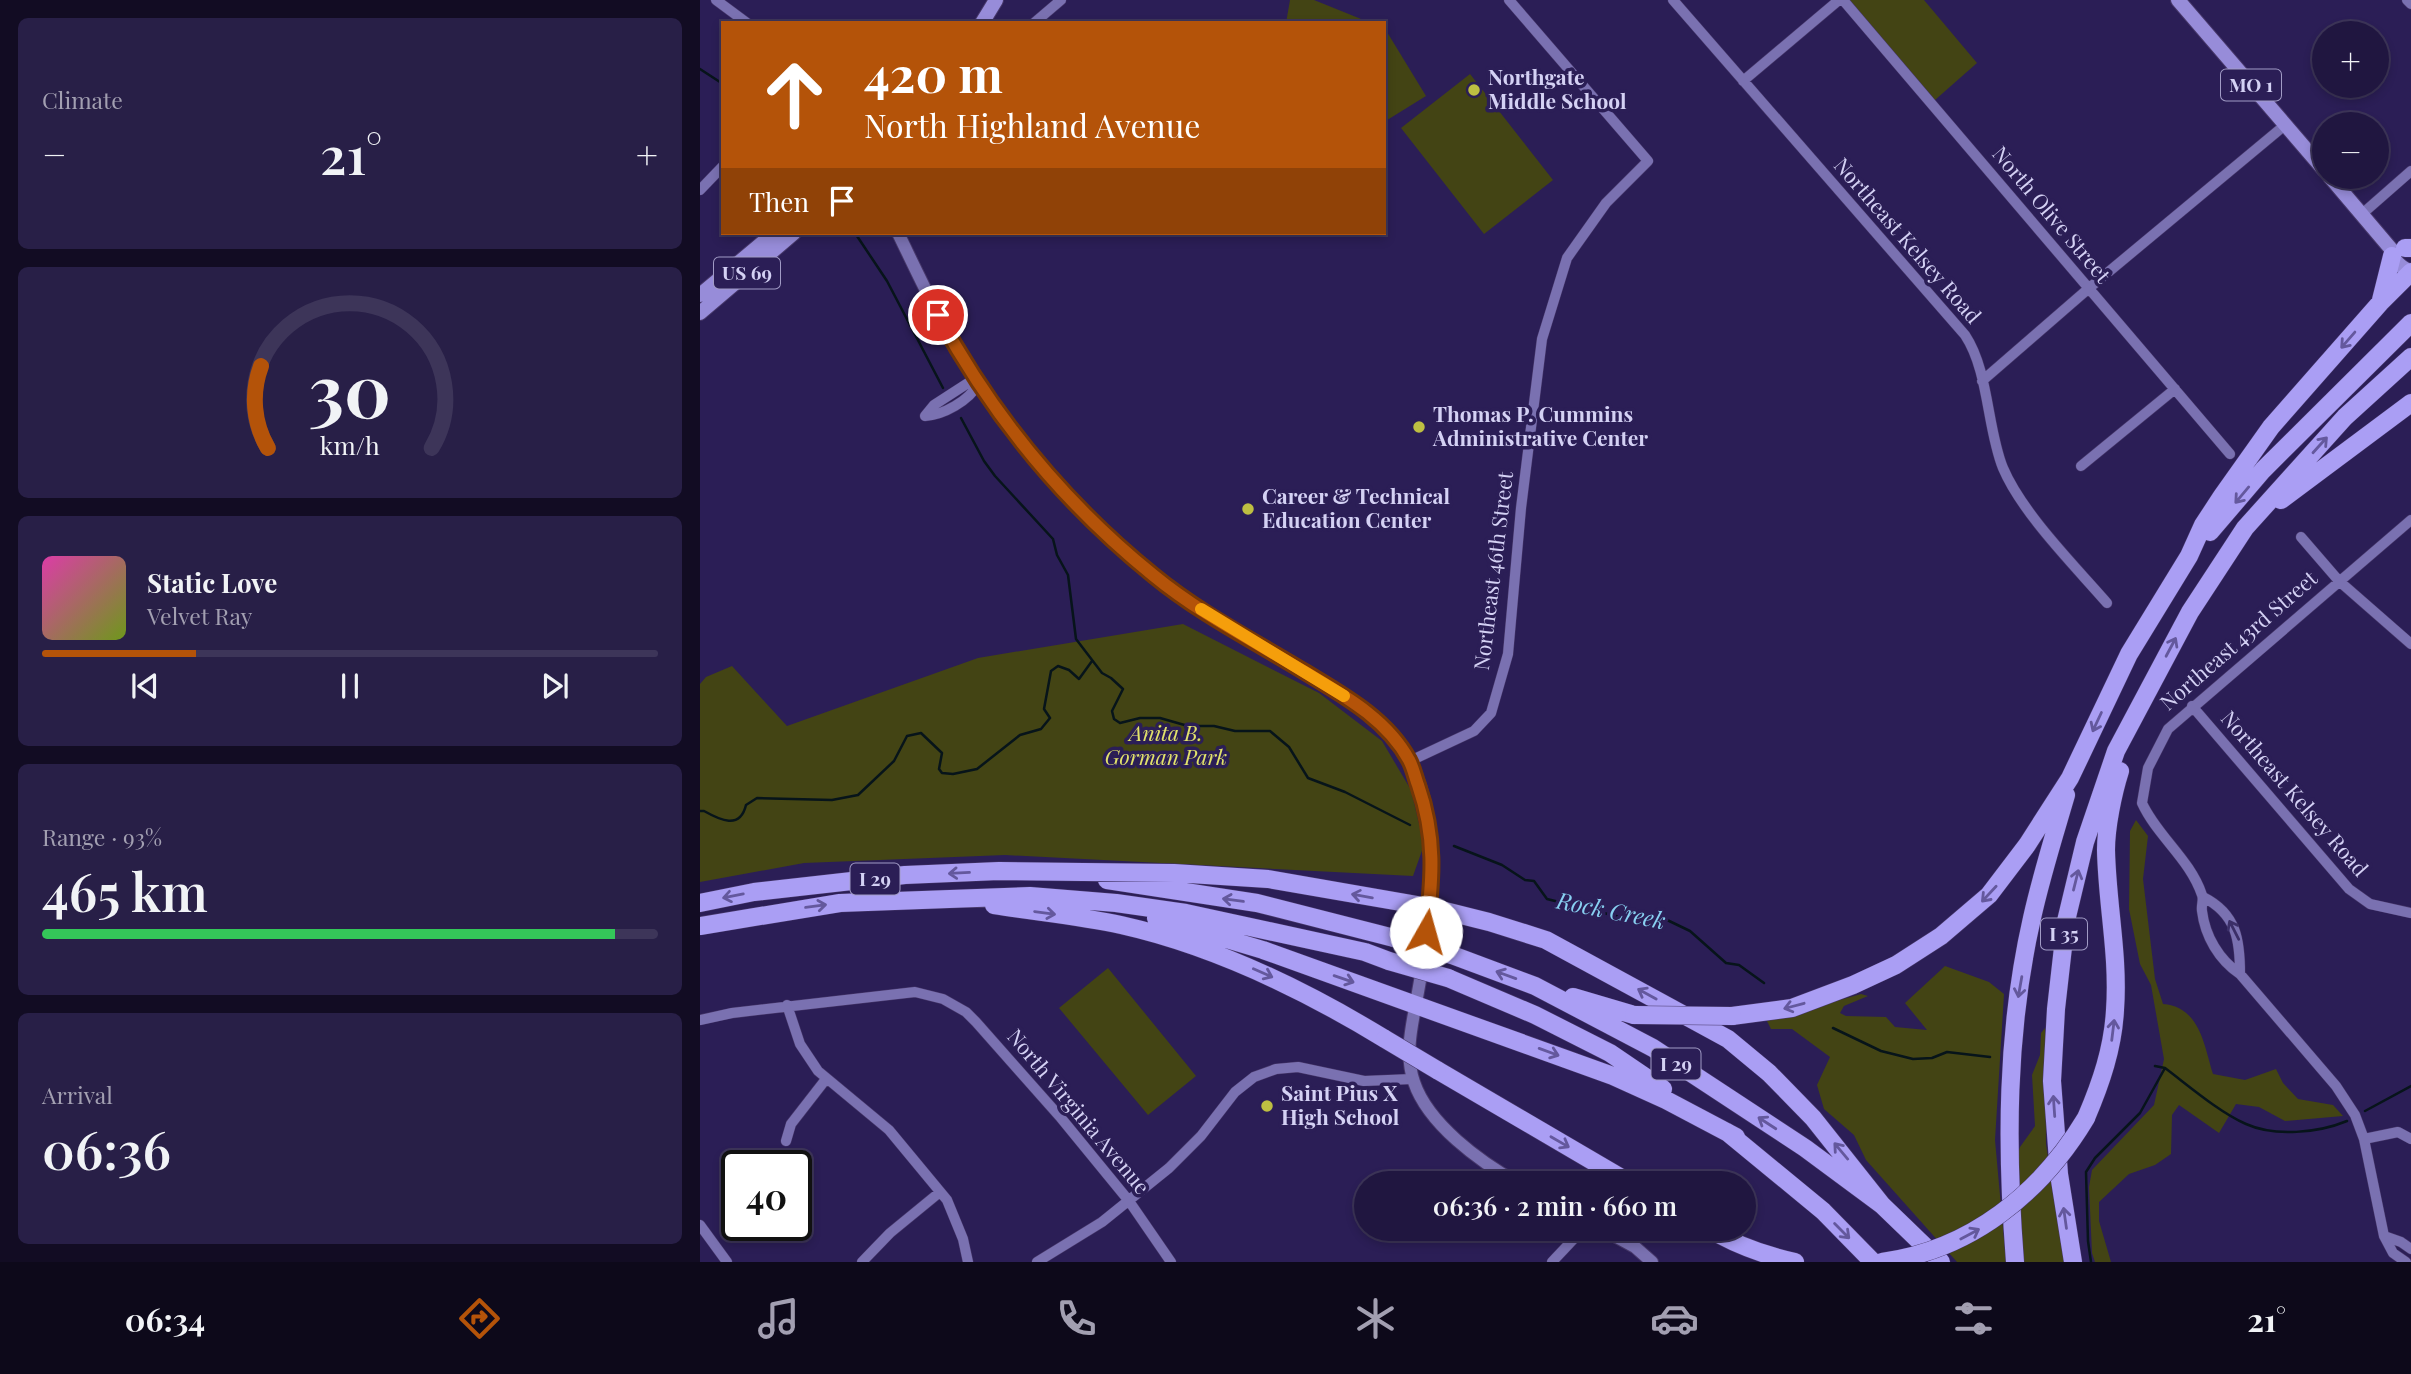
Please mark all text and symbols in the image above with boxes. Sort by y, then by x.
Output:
map controls [2312,21,2389,189]
button: + [2312,21,2389,98]
text: 420 m [864,40,1003,105]
icon: ahead [749,49,840,140]
place label: Northgate Middle School [1488,62,1627,114]
road number: MO 1 [2221,69,2281,100]
marker: Northgate Middle School [1466,82,1482,98]
text: Climate [42,84,123,115]
text: North Highland Avenue [864,103,1200,146]
button: − [2312,112,2389,189]
text: 21° [320,119,382,188]
text: − [42,128,67,179]
text: + [636,128,658,179]
street label: North Olive Street [1987,140,2118,288]
street label: Northeast Kelsey Road [1829,151,1988,329]
icon: arrive [823,182,861,220]
text: Then [749,184,809,219]
road number: US 69 [714,258,780,288]
pin [908,285,968,345]
icon: arrive [919,296,957,334]
one-way arrow [2340,331,2356,349]
text: 30 [309,340,391,437]
place label: Thomas P. Cummins Administrative Center [1432,399,1648,451]
marker: Thomas P. Cummins Administrative Center [1411,419,1427,435]
text: km/h [320,428,380,461]
one-way arrow [2312,436,2328,454]
street label: Northeast 46th Street [1466,469,1518,672]
place label: Career & Technical Education Center [1262,481,1450,533]
one-way arrow [2234,485,2250,503]
marker: Career & Technical Education Center [1240,501,1256,517]
street label: Northeast 43rd Street [2153,563,2323,716]
text: Static Love [147,565,277,600]
text: Velvet Ray [147,600,252,631]
one-way arrow [2165,637,2178,658]
icon: previous [126,667,164,705]
icon: pause [331,667,369,705]
icon: next [536,667,574,705]
street label: Northeast Kelsey Road [2216,704,2375,882]
one-way arrow [2090,711,2103,732]
park label: Anita B. Gorman Park [1105,718,1227,770]
text: Range · 93% [42,821,162,852]
text: 465 km [42,856,208,925]
road number: I 29 [850,864,900,894]
one-way arrow [948,866,971,879]
one-way arrow [2069,869,2083,892]
water label: Rock Creek [1553,884,1669,935]
one-way arrow [1980,885,1997,902]
one-way arrow [1351,889,1374,902]
one-way arrow [722,890,745,903]
one-way arrow [1222,893,1245,906]
position arrow [1389,895,1463,969]
one-way arrow [804,900,827,913]
one-way arrow [1033,907,1056,920]
road number: I 35 [2041,918,2087,950]
one-way arrow [2226,920,2240,941]
one-way arrow [1252,967,1273,980]
one-way arrow [1495,968,1517,980]
one-way arrow [1332,974,1354,986]
one-way arrow [2013,975,2026,998]
one-way arrow [1637,987,1658,1000]
one-way arrow [1783,1000,1805,1013]
one-way arrow [2106,1019,2119,1041]
street label: North Virginia Avenue [1002,1022,1157,1199]
one-way arrow [1538,1047,1560,1060]
road number: I 29 [1651,1048,1700,1080]
place label: Saint Pius X High School [1281,1078,1400,1130]
text: Arrival [42,1079,113,1110]
one-way arrow [2047,1095,2060,1118]
marker: Saint Pius X High School [1259,1098,1275,1114]
text: 06:36 [42,1114,171,1183]
one-way arrow [1758,1116,1777,1130]
one-way arrow [1549,1135,1569,1149]
one-way arrow [1833,1143,1849,1161]
speed limit sign: 40 [721,1150,812,1241]
text: 06:36 · 2 min · 660 m [1433,1188,1677,1223]
one-way arrow [2059,1207,2072,1230]
one-way arrow [1833,1222,1850,1239]
one-way arrow [1959,1226,1979,1240]
icon: directions [455,1294,504,1343]
icon: music [754,1294,803,1343]
icon: phone [1052,1294,1101,1343]
icon: climate [1351,1294,1400,1343]
icon: car [1650,1294,1699,1343]
icon: filters [1949,1294,1998,1343]
text: 06:34 [125,1297,205,1340]
text: 21° [2247,1297,2286,1340]

